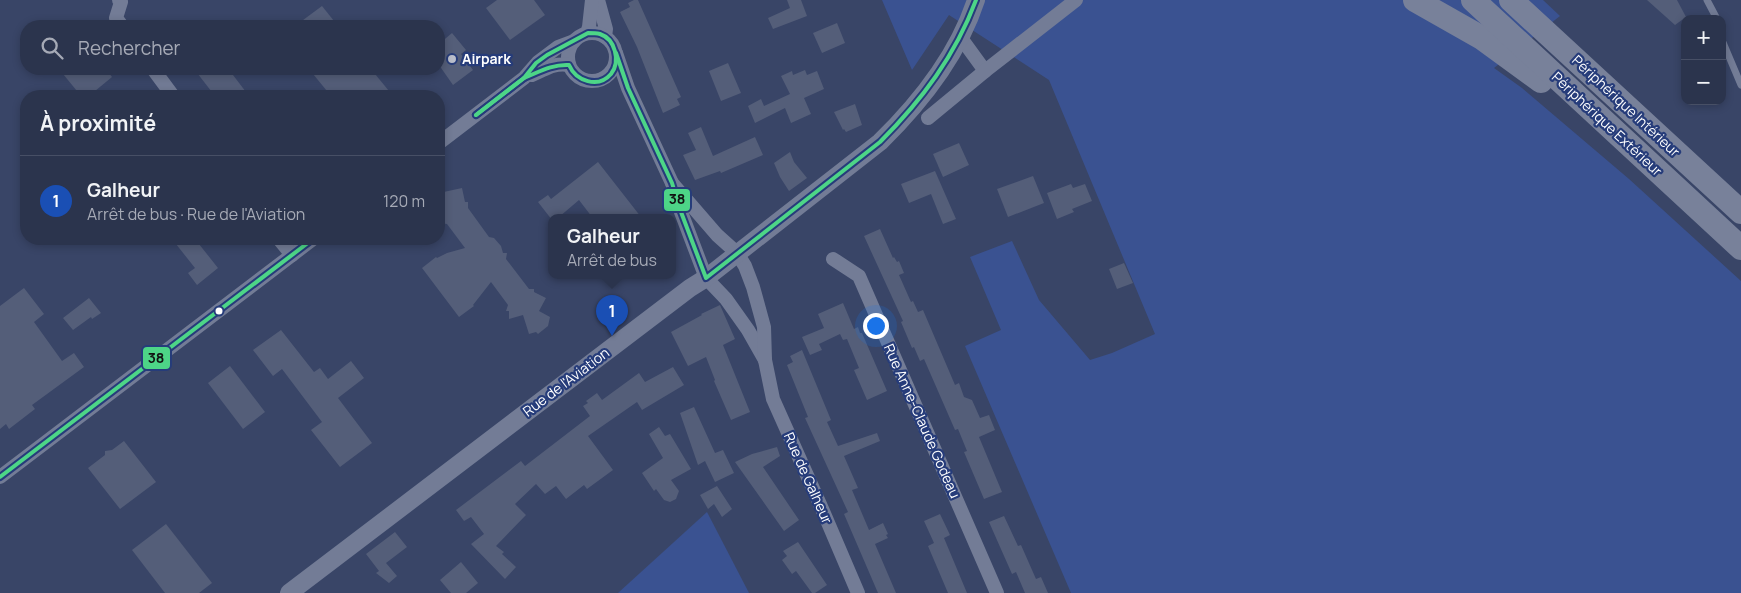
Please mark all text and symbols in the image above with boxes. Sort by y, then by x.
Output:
map controls [1681,15,1726,105]
button: + [1681,15,1726,60]
search box [20,20,445,75]
icon: search [38,34,66,62]
text: Rechercher [78,35,180,61]
place label: Airpark [462,49,511,68]
street label: Périphérique Intérieur [1568,51,1684,161]
marker: Airpark [446,53,458,65]
button: − [1681,60,1726,105]
street label: Périphérique Extérieur [1548,67,1667,180]
text: À proximité [40,109,156,137]
text: Galheur [87,177,160,203]
line badge: 38 [663,188,691,212]
text: 38 [669,189,685,208]
text: 1 [52,190,60,212]
text: 120 m [383,190,425,212]
text: Arrêt de bus · Rue de l'Aviation [87,203,305,225]
popup [548,214,676,279]
text: Galheur [567,223,640,249]
text: Arrêt de bus [567,249,657,271]
pin: 1 [596,295,628,336]
unlabelled marker [214,306,224,316]
your location [863,313,889,339]
street label: Rue Anne-Claude Godeau [880,341,965,501]
street label: Rue de l'Aviation [519,343,613,420]
line badge: 38 [142,346,171,370]
text: 38 [148,348,164,367]
street label: Rue de Galheur [780,429,837,527]

